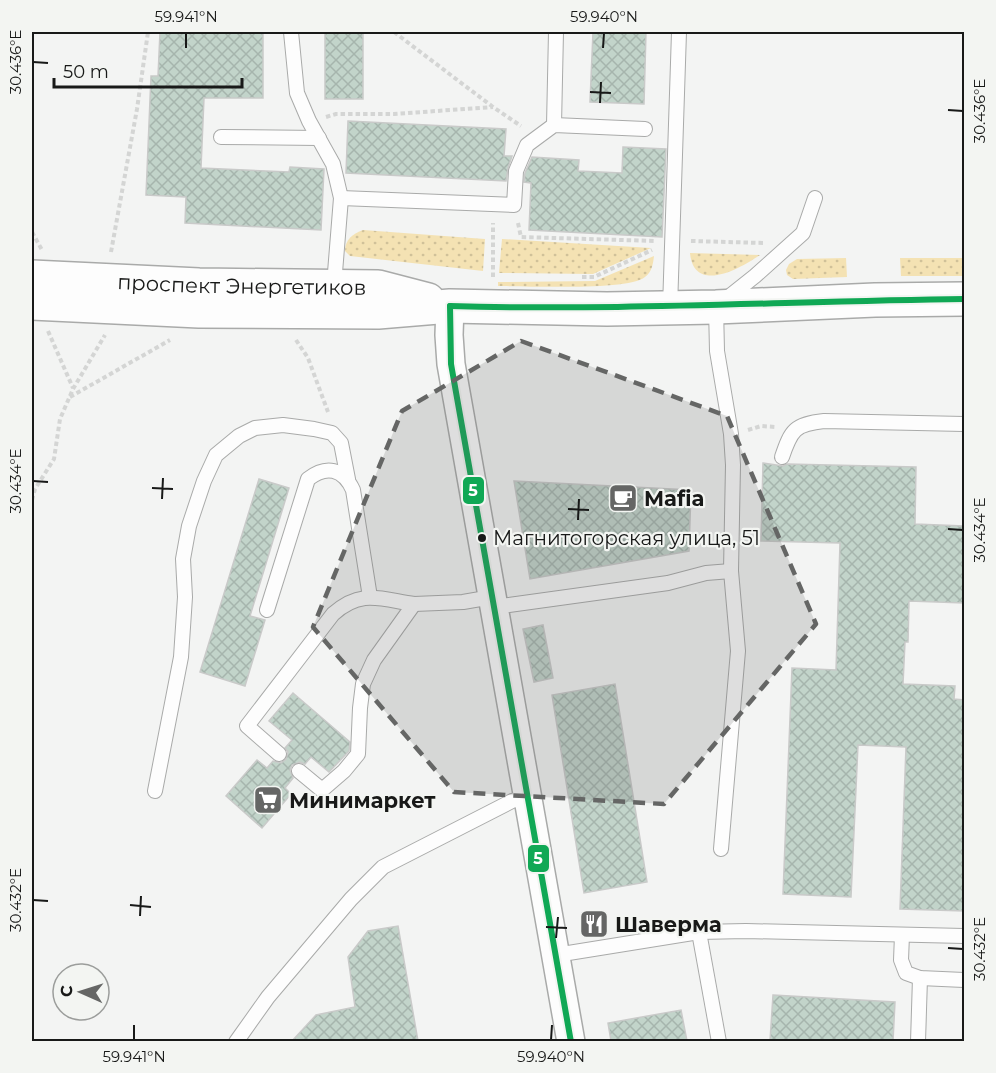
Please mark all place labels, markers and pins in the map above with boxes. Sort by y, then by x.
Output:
cafe icon: Mafia [607,482,639,514]
place label: Mafia [644,486,704,511]
place label: Магнитогорская улица, 51 [493,526,760,550]
marker: Магнитогорская улица, 51 [476,532,488,544]
supermarket icon: Минимаркет [252,784,284,816]
place label: Минимаркет [289,788,436,813]
restaurant icon: Шаверма [578,908,610,940]
place label: Шаверма [615,912,722,937]

